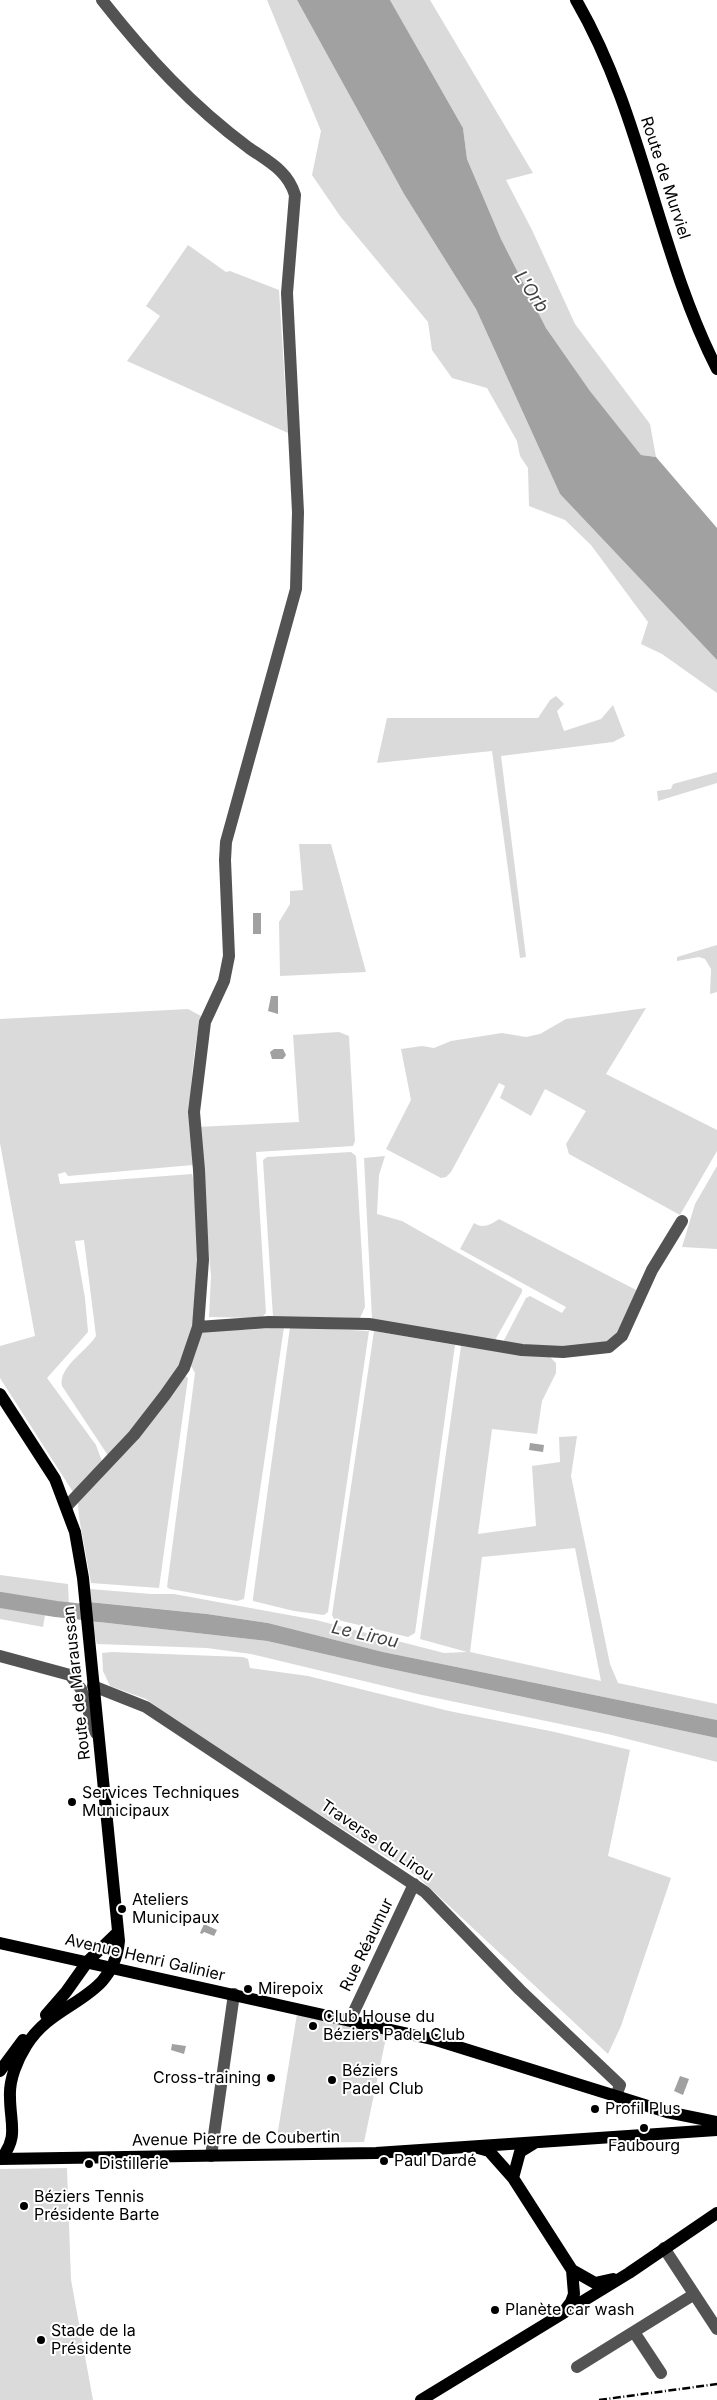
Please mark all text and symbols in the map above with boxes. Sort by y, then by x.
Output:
street label: Route de Murviel [636,114,694,242]
water label: L'Orb [509,267,553,317]
street label: Route de Maraussan [59,1605,95,1761]
water label: Le Lirou [329,1617,401,1653]
place label: Services Techniques Municipaux [82,1783,240,1821]
marker: Services Techniques Municipaux [66,1796,78,1808]
street label: Traverse du Lirou [317,1796,437,1886]
place label: Ateliers Municipaux [132,1890,219,1928]
street label: Rue Réaumur [336,1895,398,1995]
marker: Ateliers Municipaux [116,1903,128,1915]
street label: Avenue Henri Galinier [63,1930,227,1986]
place label: Mirepoix [258,1979,323,1999]
marker: Mirepoix [242,1983,254,1995]
place label: Club House du Béziers Padel Club [323,2007,465,2045]
marker: Club House du Béziers Padel Club [307,2020,319,2032]
place label: Béziers Padel Club [342,2061,424,2099]
place label: Cross-training [153,2068,261,2088]
marker: Cross-training [265,2072,277,2084]
marker: Béziers Padel Club [326,2074,338,2086]
place label: Profil Plus [605,2099,681,2119]
marker: Profil Plus [589,2103,601,2115]
marker: Faubourg [638,2122,650,2134]
street label: Avenue Pierre de Coubertin [132,2128,340,2150]
place label: Faubourg [608,2136,680,2156]
place label: Paul Dardé [394,2151,476,2171]
place label: Distillerie [99,2154,169,2174]
marker: Paul Dardé [378,2155,390,2167]
marker: Distillerie [83,2158,95,2170]
place label: Béziers Tennis Présidente Barte [34,2187,159,2225]
marker: Béziers Tennis Présidente Barte [18,2200,30,2212]
place label: Planète car wash [505,2300,635,2320]
marker: Planète car wash [489,2304,501,2316]
place label: Stade de la Présidente [51,2321,136,2359]
marker: Stade de la Présidente [35,2334,47,2346]

